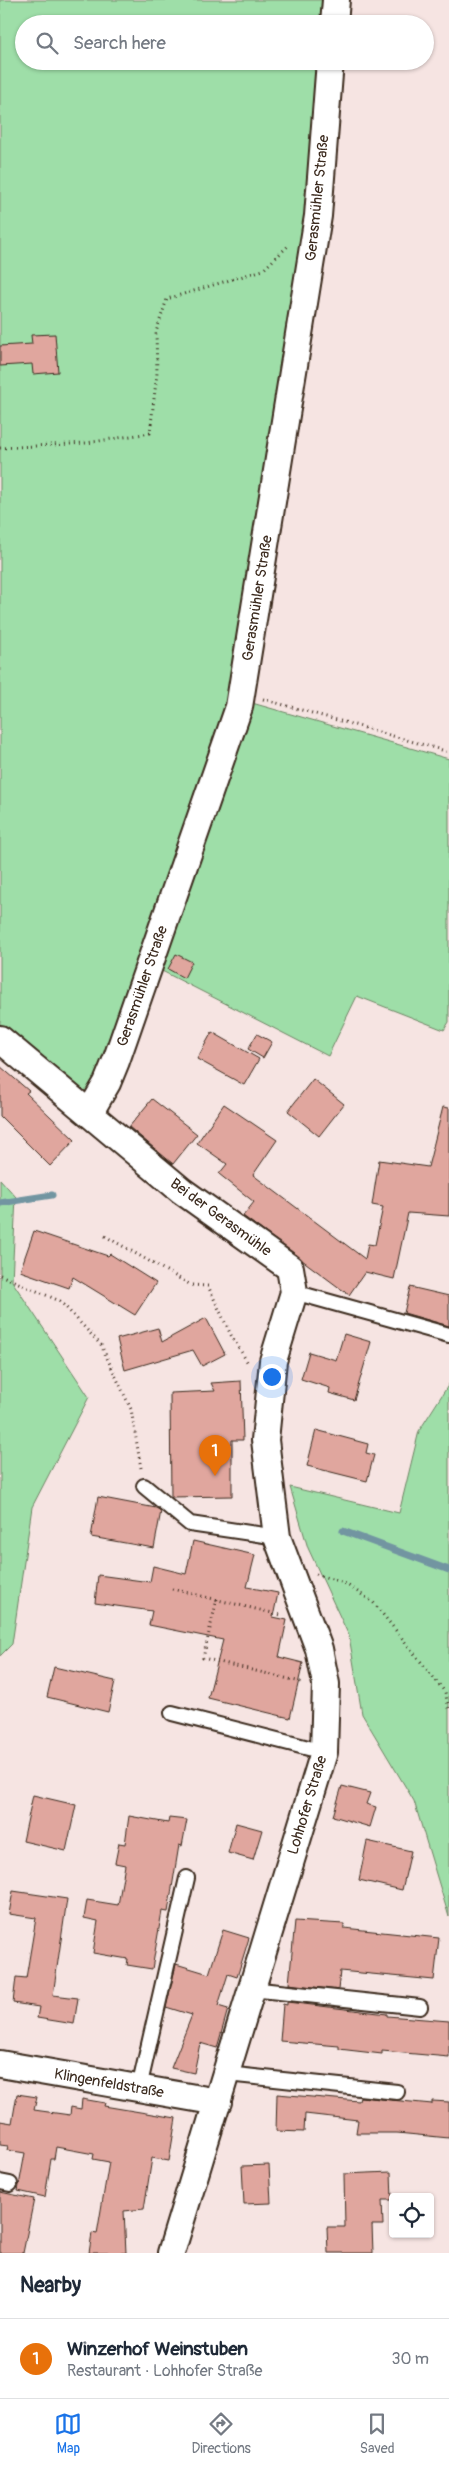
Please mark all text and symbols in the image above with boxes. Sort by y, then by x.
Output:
search box [15,15,434,70]
icon: search [33,29,61,57]
text: Search here [73,31,166,55]
street label: Gerasmühler Straße [301,133,334,262]
street label: Gerasmühler Straße [238,533,277,662]
street label: Gerasmühler Straße [113,923,172,1049]
street label: Bei der Gerasmühle [166,1174,276,1261]
your location [259,1364,285,1390]
pin: 1 [199,1435,231,1476]
street label: Lohhofer Straße [283,1753,332,1857]
street label: Klingenfeldstraße [53,2065,166,2103]
map controls [389,2193,434,2238]
button: locate [389,2193,434,2238]
text: Nearby [20,2272,81,2299]
text: Winzerhof Weinstuben [67,2337,248,2361]
text: 1 [33,2349,39,2369]
text: 30 m [391,2349,429,2369]
text: Restaurant · Lohhofer Straße [67,2361,262,2381]
tab: Map [54,2410,82,2457]
tab: Directions [191,2410,251,2457]
tab: Saved [360,2410,395,2457]

